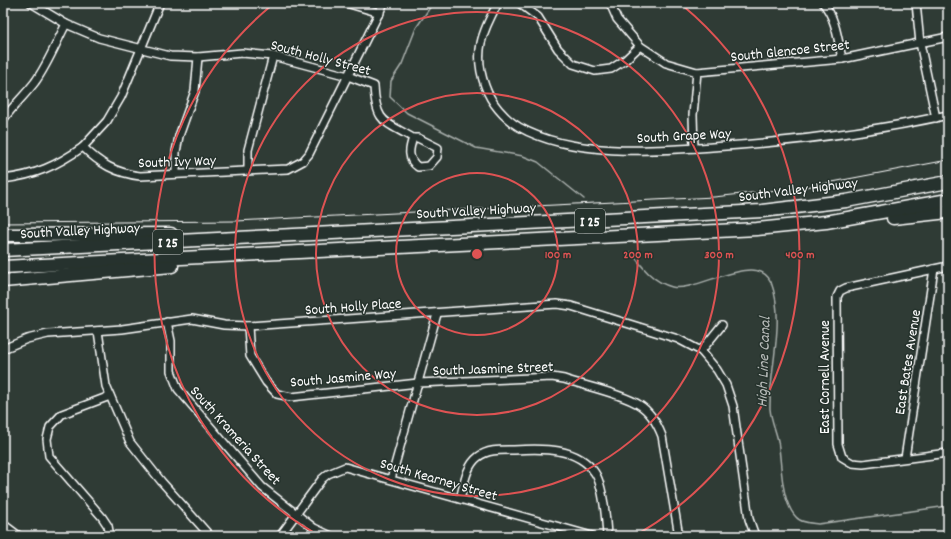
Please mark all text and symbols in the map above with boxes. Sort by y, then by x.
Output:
street label: South Holly Street [268,35,374,83]
street label: South Glencoe Street [730,35,851,69]
street label: South Grape Way [636,123,733,150]
street label: South Ivy Way [138,151,217,175]
street label: South Valley Highway [737,173,860,209]
street label: South Valley Highway [416,198,537,226]
road number: I 25 [575,209,605,233]
street label: South Valley Highway [20,218,141,246]
road number: I 25 [153,230,183,254]
centre of rings [470,247,484,261]
text: 100 m [545,247,571,264]
text: 200 m [623,247,653,264]
text: 300 m [704,247,734,264]
text: 400 m [785,247,815,264]
street label: South Holly Place [304,294,403,322]
street label: East Bates Avenue [890,308,928,416]
water label: High Line Canal [751,315,778,408]
street label: East Cornell Avenue [815,320,837,434]
street label: South Jasmine Street [432,357,554,383]
street label: South Jasmine Way [289,363,398,395]
street label: South Krameria Street [184,382,286,491]
street label: South Kearney Street [377,454,500,508]

